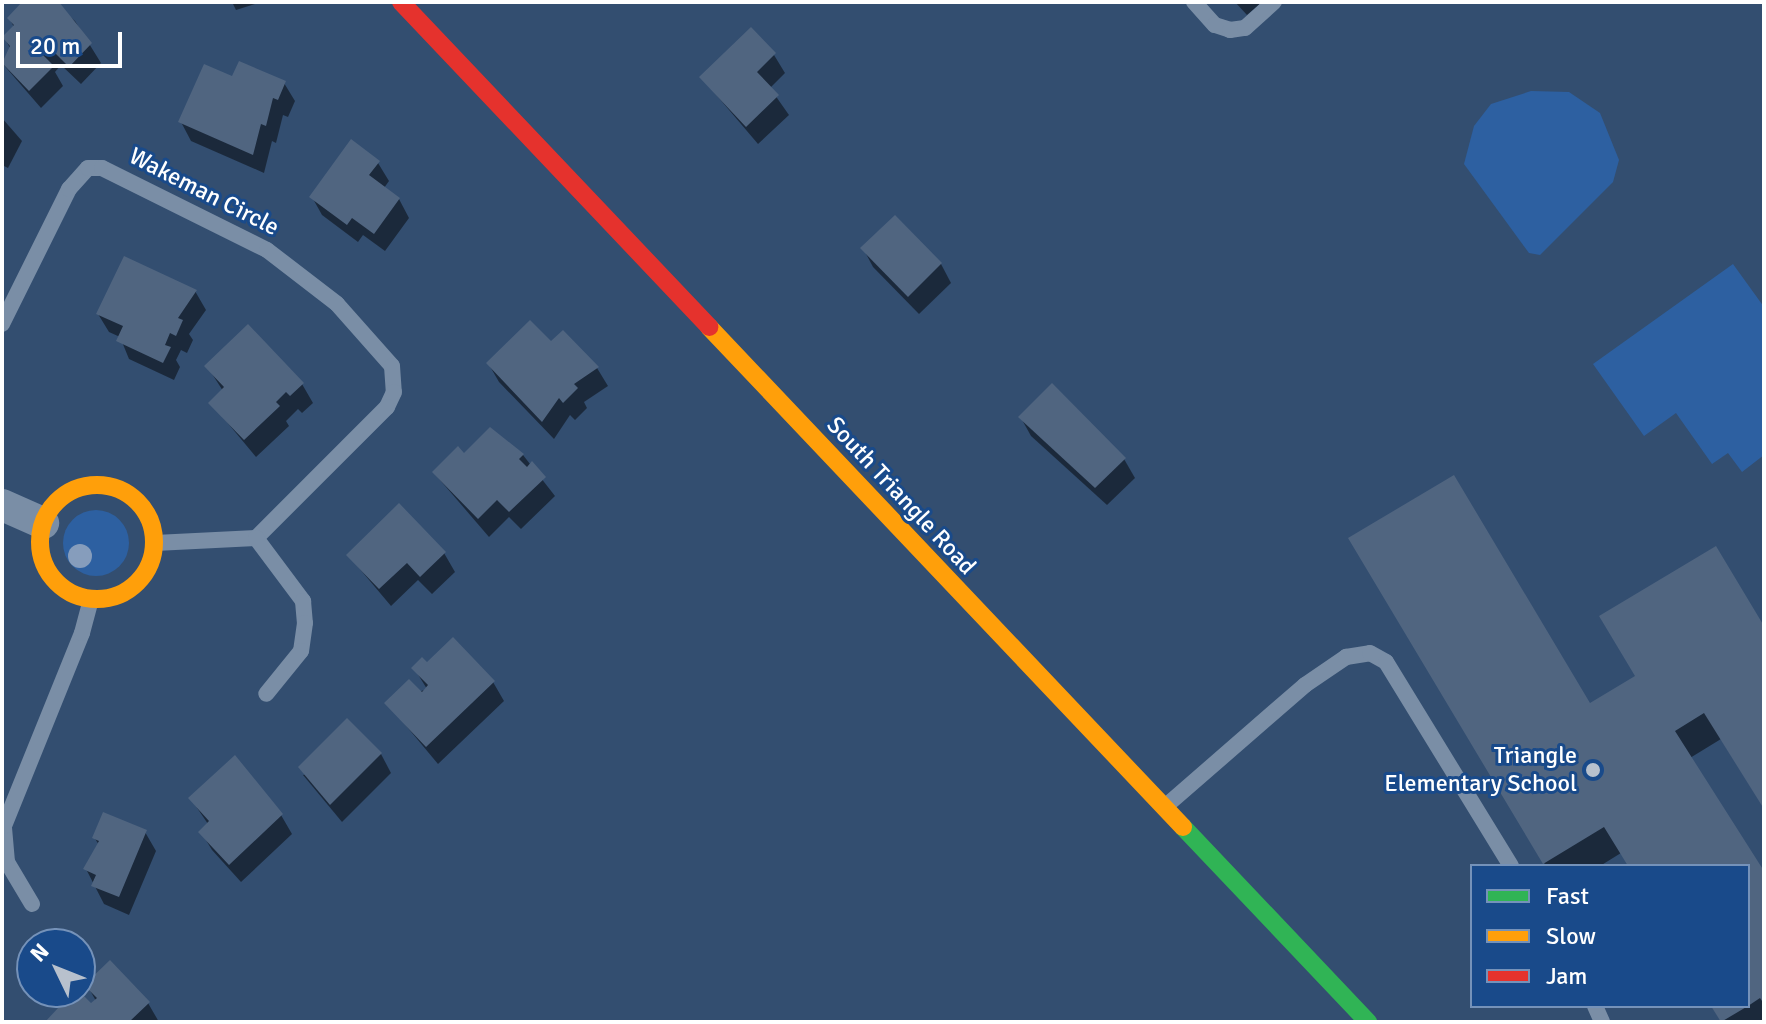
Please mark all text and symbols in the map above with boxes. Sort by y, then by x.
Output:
scale bar [20,16,126,66]
text: 20 m [30,31,80,61]
street label: Wakeman Circle [124,142,284,242]
street label: South Triangle Road [820,411,982,581]
place label: Triangle Elementary School [1384,742,1577,798]
marker: Triangle Elementary School [1584,761,1602,779]
legend [1470,864,1750,1008]
text: Fast [1546,881,1589,911]
text: Slow [1546,921,1596,951]
north arrow [16,928,96,1008]
text: N [24,938,55,967]
text: Jam [1546,961,1587,991]

